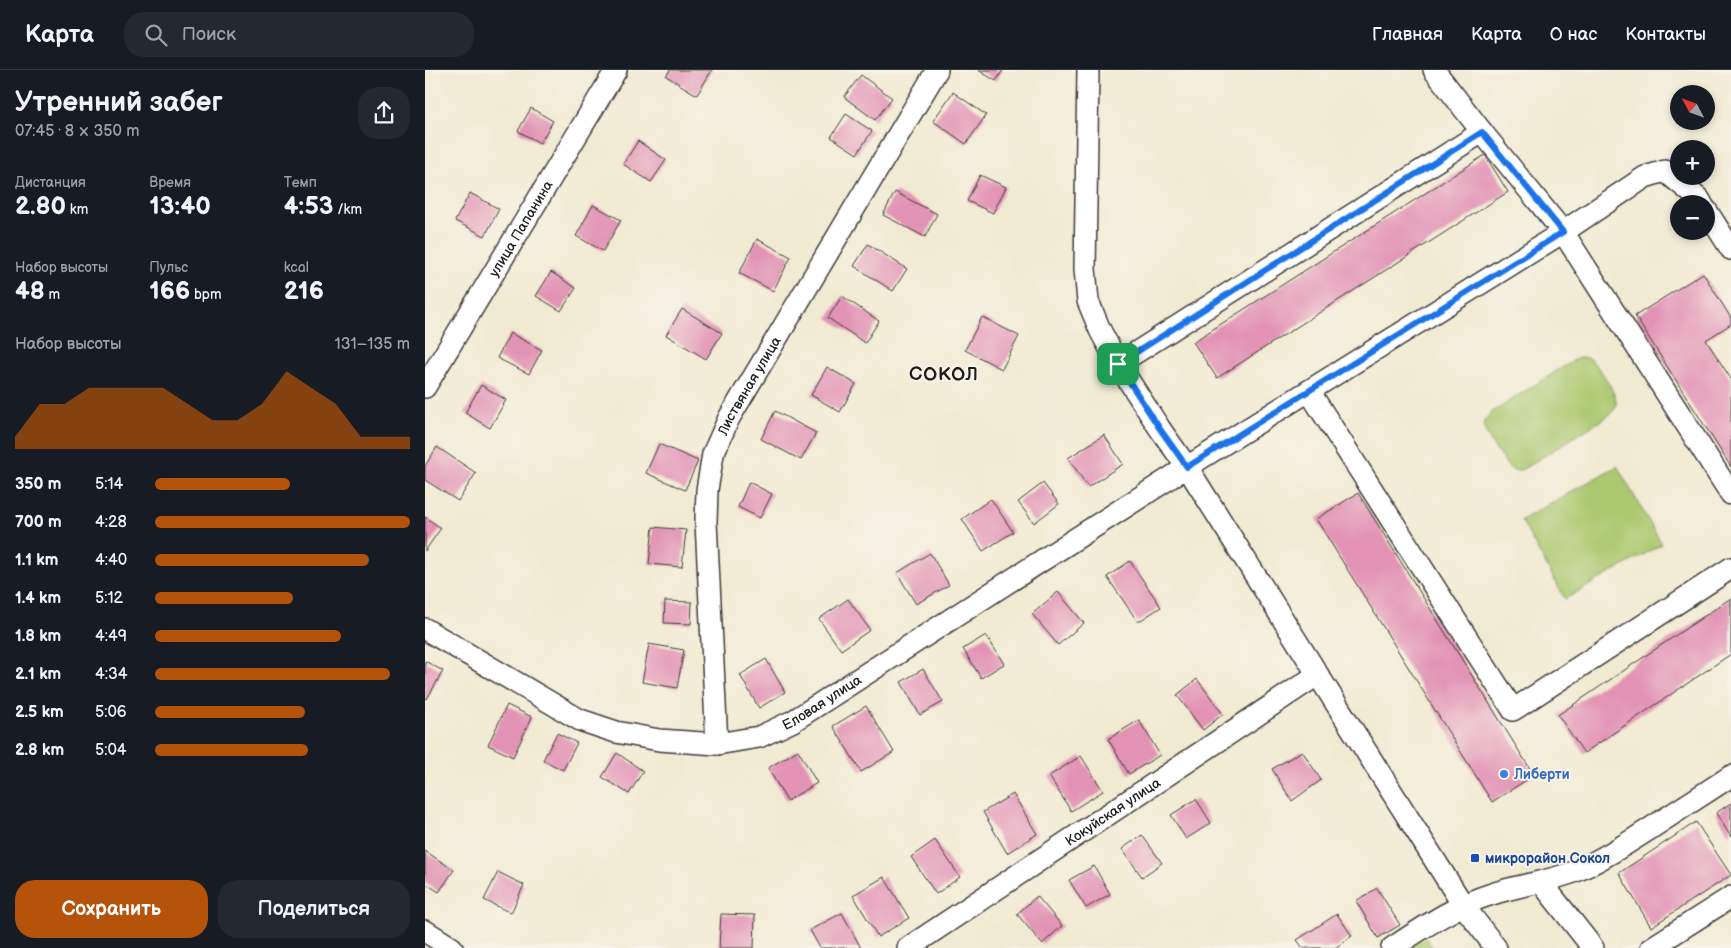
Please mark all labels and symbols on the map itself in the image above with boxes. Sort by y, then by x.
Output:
north arrow [1670,85,1715,130]
street label: улица Папанина [485,177,556,280]
street label: Листвяная улица [713,333,785,439]
pin [1097,343,1139,385]
district label: СОКОЛ [909,363,979,386]
street label: Еловая улица [780,670,865,733]
place label: Либерти [1513,766,1570,783]
marker: Либерти [1498,768,1510,780]
street label: Кокуйская улица [1062,773,1164,849]
place label: микрорайон Сокол [1485,850,1610,867]
marker: микрорайон Сокол [1469,852,1481,864]

